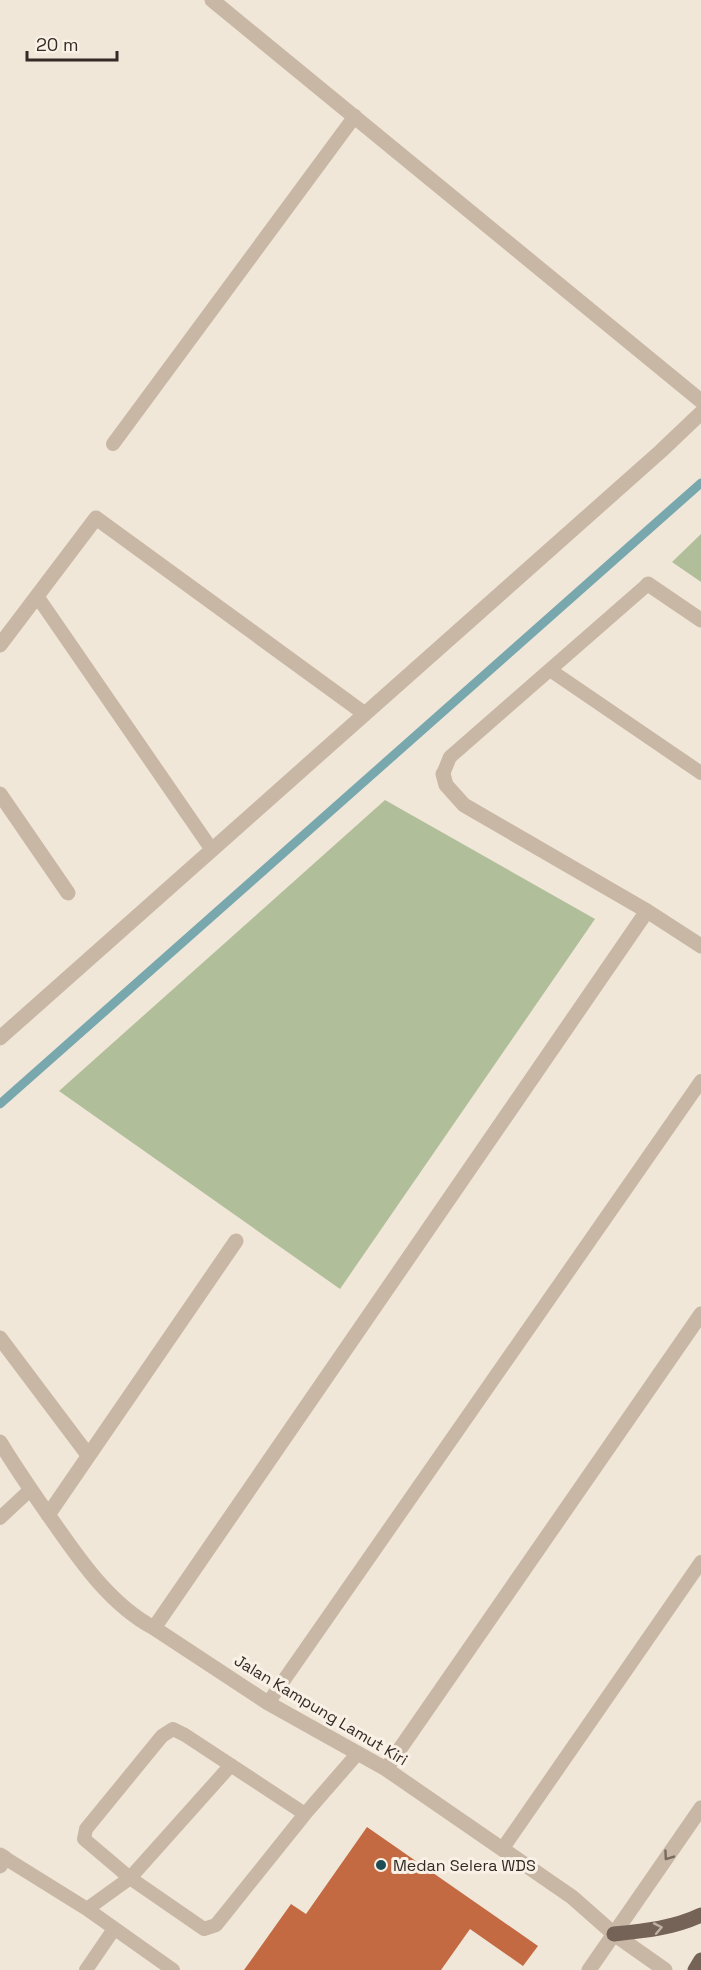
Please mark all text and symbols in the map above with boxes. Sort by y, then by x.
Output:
scale bar [27,24,117,62]
text: 20 m [36,33,79,56]
street label: Jalan Kampung Lamut Kiri [230,1650,412,1770]
one-way arrow [664,1849,675,1860]
place label: Medan Selera WDS [393,1855,536,1876]
marker: Medan Selera WDS [374,1858,388,1872]
one-way arrow [653,1922,663,1935]

